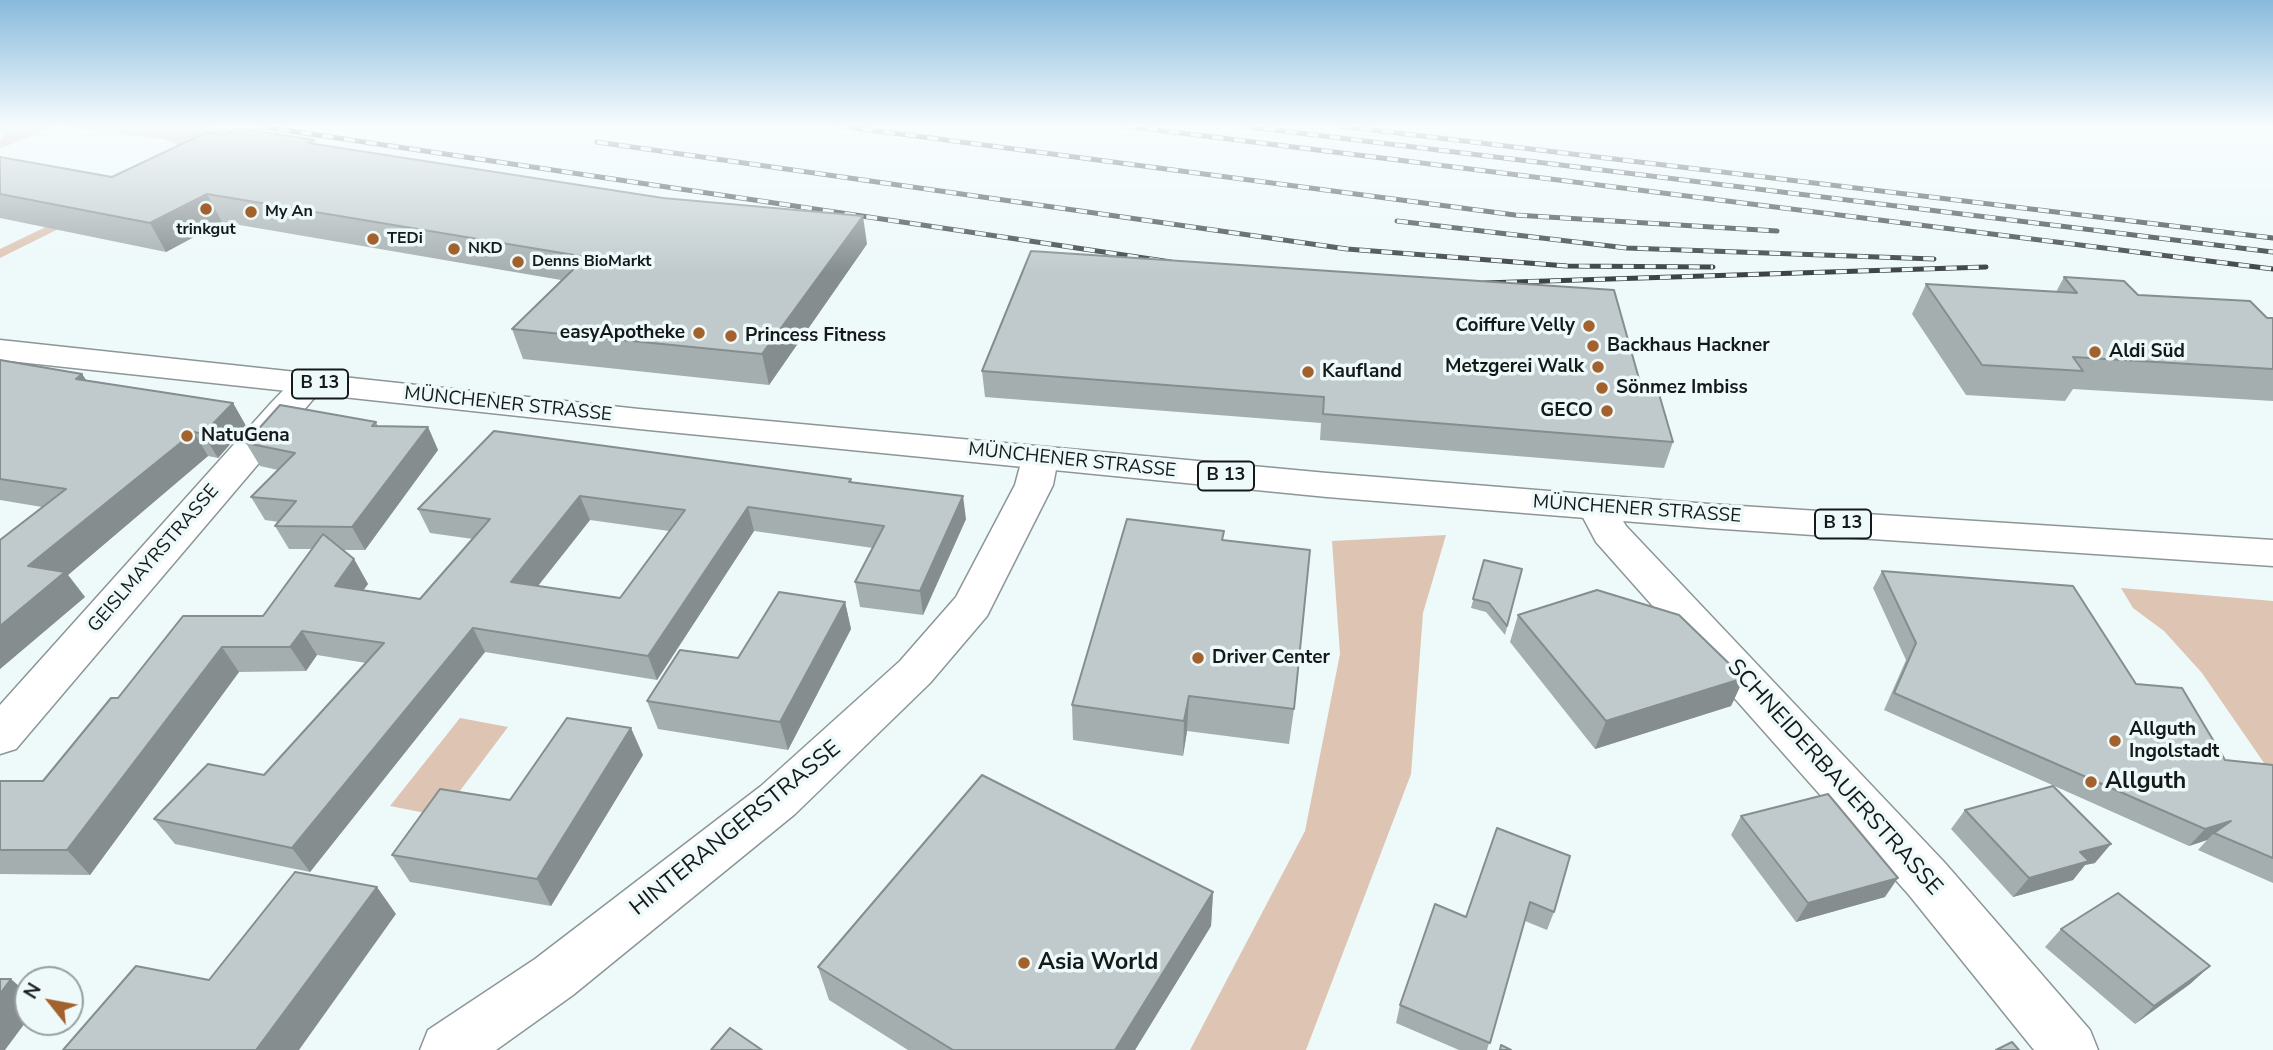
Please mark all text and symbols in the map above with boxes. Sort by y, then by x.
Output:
marker: trinkgut [198,201,214,217]
place label: My An [265,202,313,222]
marker: My An [243,204,259,220]
place label: trinkgut [176,220,236,240]
place label: TEDi [387,229,423,249]
marker: TEDi [365,231,381,247]
place label: NKD [468,239,503,259]
marker: NKD [446,241,462,257]
place label: Denns BioMarkt [532,252,651,272]
marker: Denns BioMarkt [510,254,526,270]
place label: Coiffure Velly [1455,315,1575,337]
marker: Coiffure Velly [1581,318,1597,334]
place label: easyApotheke [560,322,685,344]
marker: easyApotheke [691,325,707,341]
place label: Princess Fitness [745,325,886,347]
marker: Princess Fitness [723,328,739,344]
place label: Backhaus Hackner [1607,335,1770,357]
marker: Backhaus Hackner [1585,338,1601,354]
place label: Aldi Süd [2109,341,2185,363]
marker: Aldi Süd [2087,344,2103,360]
place label: Metzgerei Walk [1445,356,1584,378]
marker: Metzgerei Walk [1590,359,1606,375]
place label: Kaufland [1322,361,1402,383]
marker: Kaufland [1300,364,1316,380]
road number: B 13 [292,370,348,398]
place label: Sönmez Imbiss [1616,377,1748,399]
marker: Sönmez Imbiss [1594,380,1610,396]
street label: MÜNCHENER STRASSE [403,383,613,427]
place label: GECO [1540,400,1593,422]
marker: GECO [1599,403,1615,419]
place label: NatuGena [201,425,290,447]
marker: NatuGena [179,428,195,444]
street label: MÜNCHENER STRASSE [967,439,1177,483]
road number: B 13 [1198,462,1254,490]
street label: GEISLMAYRSTRASSE [84,480,224,638]
street label: MÜNCHENER STRASSE [1532,491,1742,529]
road number: B 13 [1815,510,1871,538]
place label: Driver Center [1212,647,1330,669]
marker: Driver Center [1190,650,1206,666]
street label: SCHNEIDERBAUERSTRASSE [1721,654,1947,902]
place label: Allguth Ingolstadt [2129,719,2219,763]
marker: Allguth Ingolstadt [2107,733,2123,749]
street label: HINTERANGERSTRASSE [625,735,847,923]
place label: Allguth [2105,768,2186,796]
marker: Allguth [2083,774,2099,790]
place label: Asia World [1038,949,1158,977]
marker: Asia World [1016,955,1032,971]
north arrow [14,966,84,1036]
text: N [18,978,48,1004]

